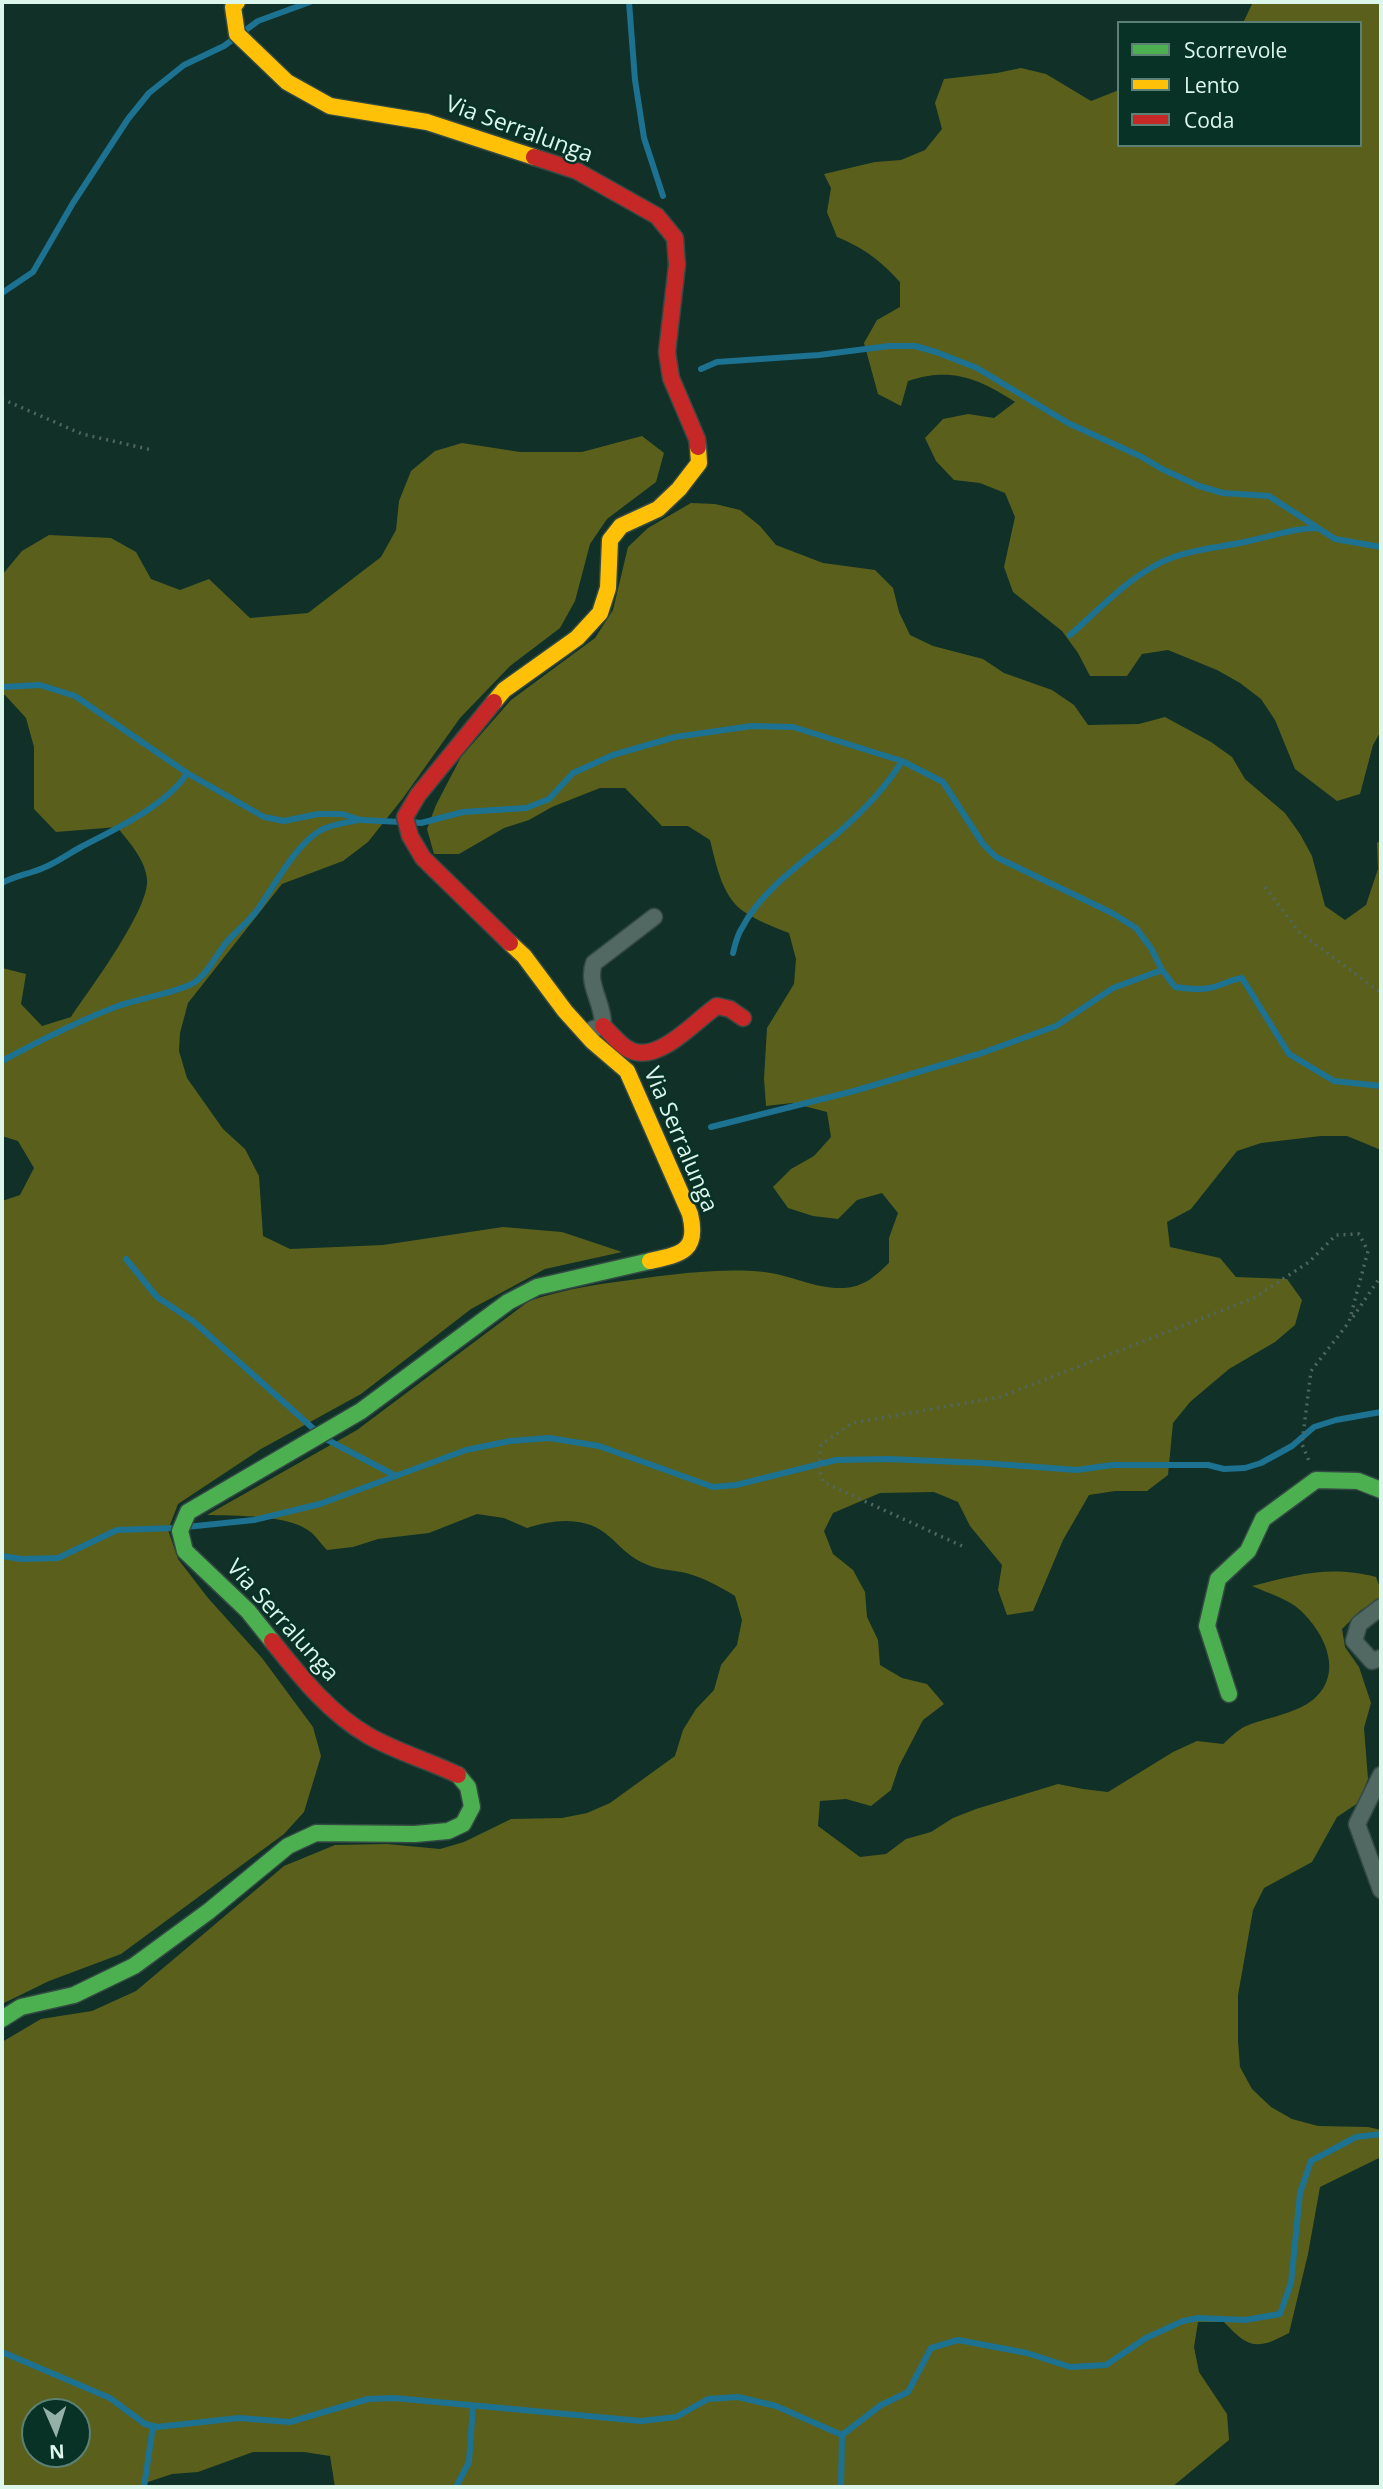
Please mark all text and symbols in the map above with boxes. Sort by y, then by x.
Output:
legend [1117,21,1362,147]
text: Scorrevole [1184,36,1287,64]
text: Lento [1184,71,1240,99]
street label: Via Serralunga [442,91,596,169]
text: Coda [1184,106,1234,134]
street label: Via Serralunga [637,1063,723,1217]
street label: Via Serralunga [220,1554,344,1688]
north arrow [21,2398,91,2468]
text: N [49,2439,65,2465]

